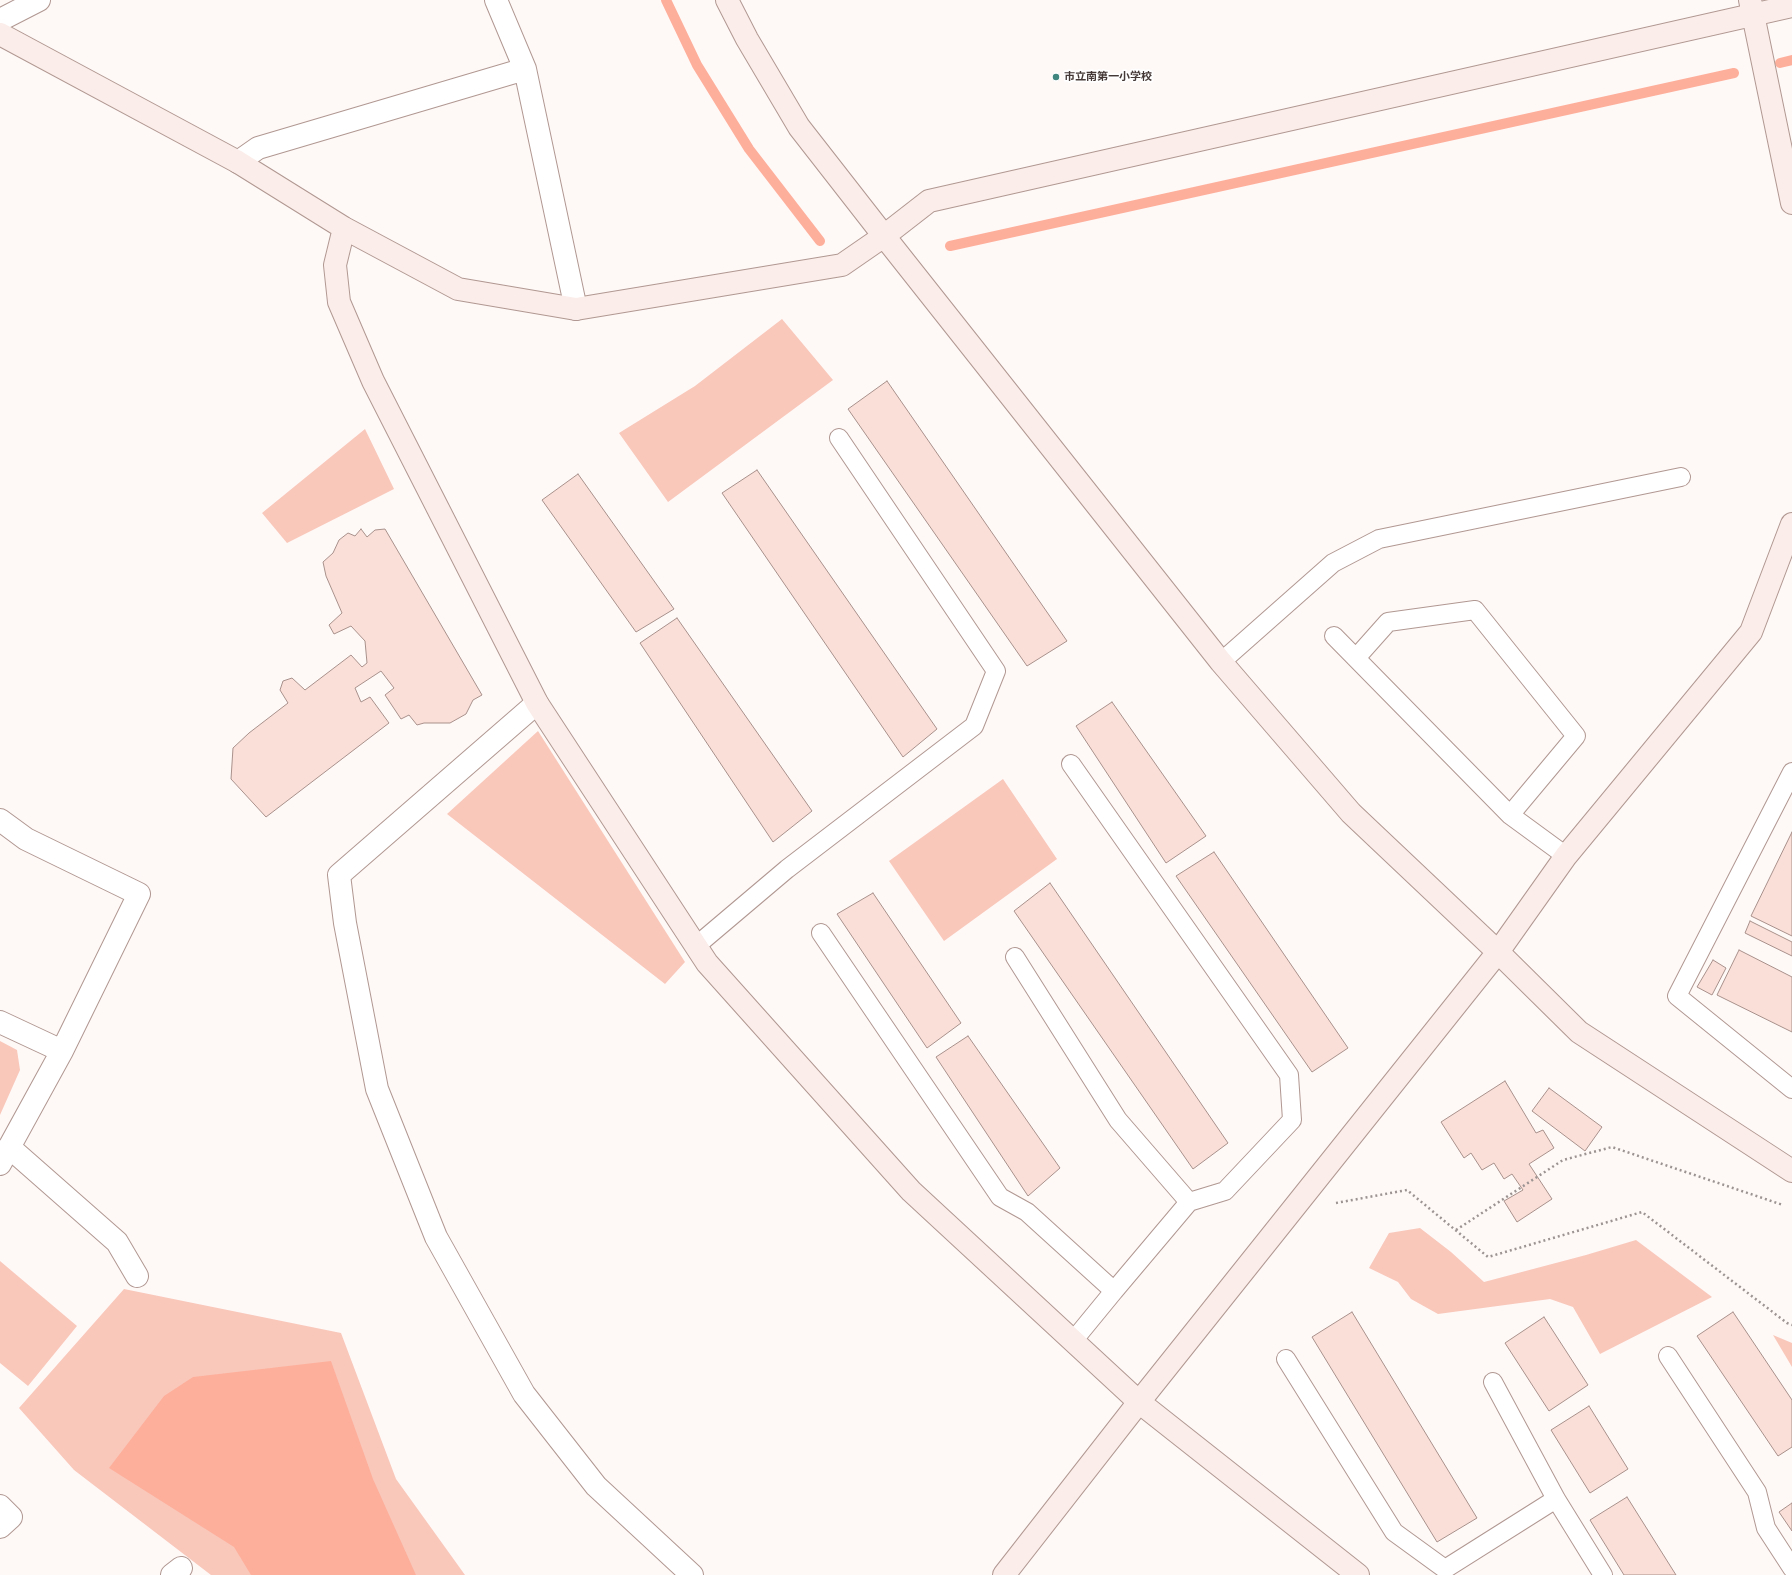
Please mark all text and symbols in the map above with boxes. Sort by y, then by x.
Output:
place label: 市立南第一小学校 [1064,70,1152,84]
marker: 市立南第一小学校 [1051,72,1061,82]

